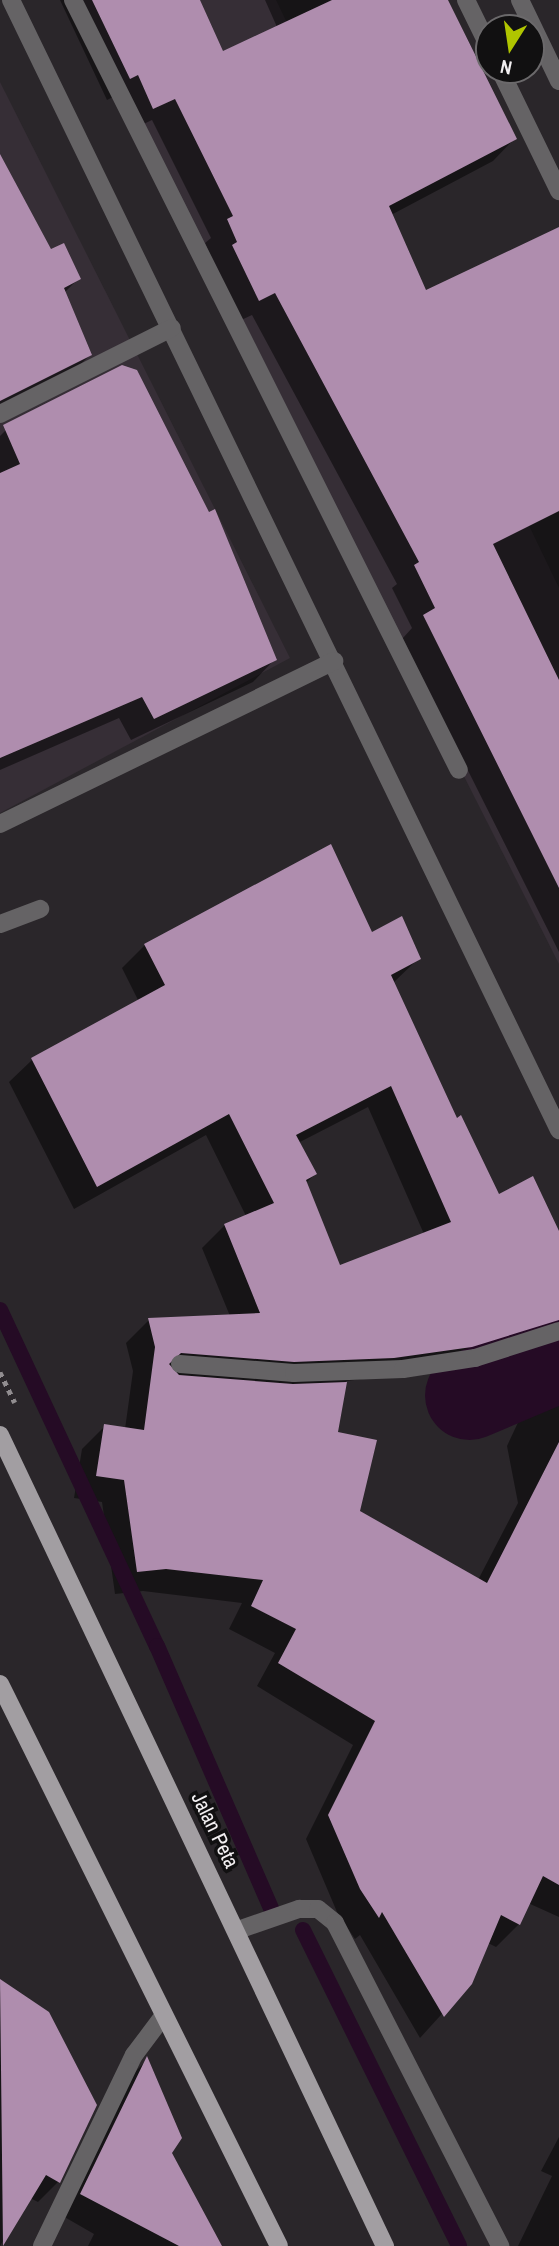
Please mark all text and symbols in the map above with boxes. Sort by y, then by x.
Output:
north arrow [475,14,545,84]
text: N [498,54,514,81]
street label: Jalan Peta [186,1788,244,1872]

